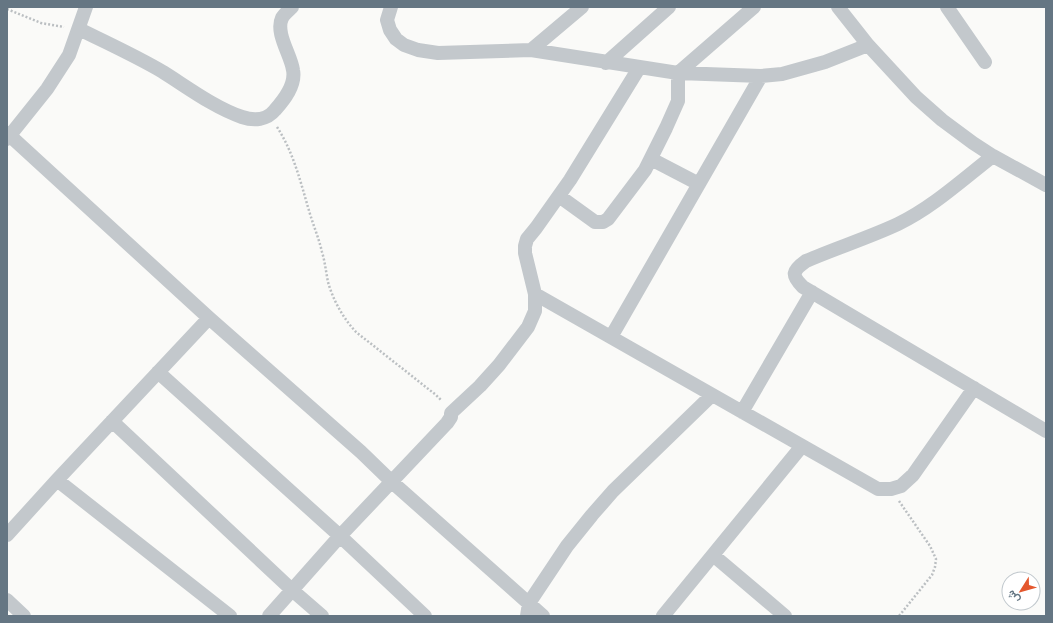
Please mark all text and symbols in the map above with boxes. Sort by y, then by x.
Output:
north arrow [1001,571,1041,611]
text: ش [1003,588,1023,607]

